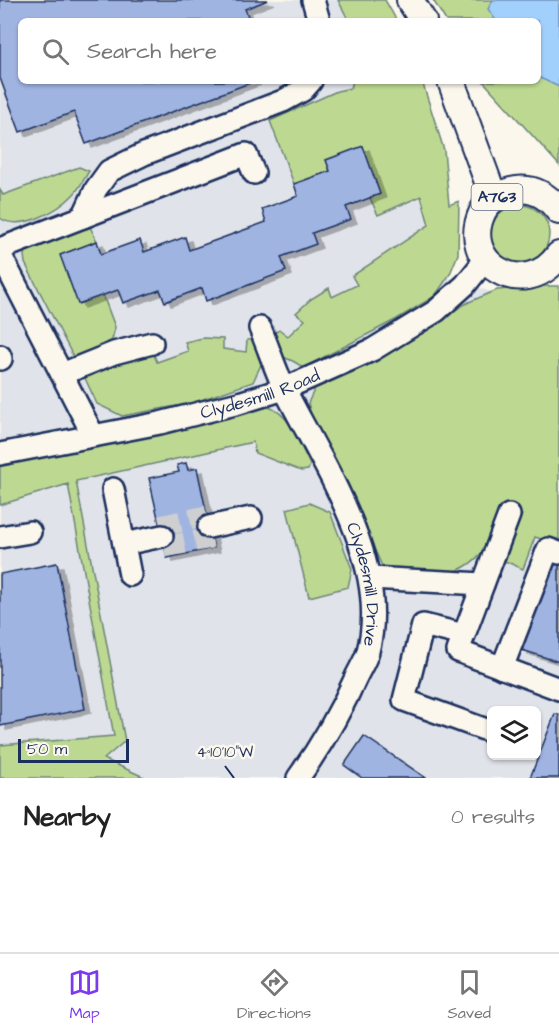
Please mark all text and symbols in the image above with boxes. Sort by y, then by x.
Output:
search box [18,18,541,84]
icon: search [39,35,72,68]
text: Search here [87,36,217,67]
road number: A763 [472,184,522,210]
street label: Clydesmill Road [197,362,324,425]
street label: Clydesmill Drive [340,518,385,649]
map controls [487,706,541,760]
button: layers [487,706,541,760]
scale bar [18,736,129,764]
text: 50 m [27,738,67,760]
text: 4°10'10"W [197,742,253,763]
text: Nearby [24,799,111,835]
text: 0 results [451,803,535,831]
tab: Map [68,966,101,1024]
tab: Directions [237,966,311,1024]
tab: Saved [447,966,491,1024]

